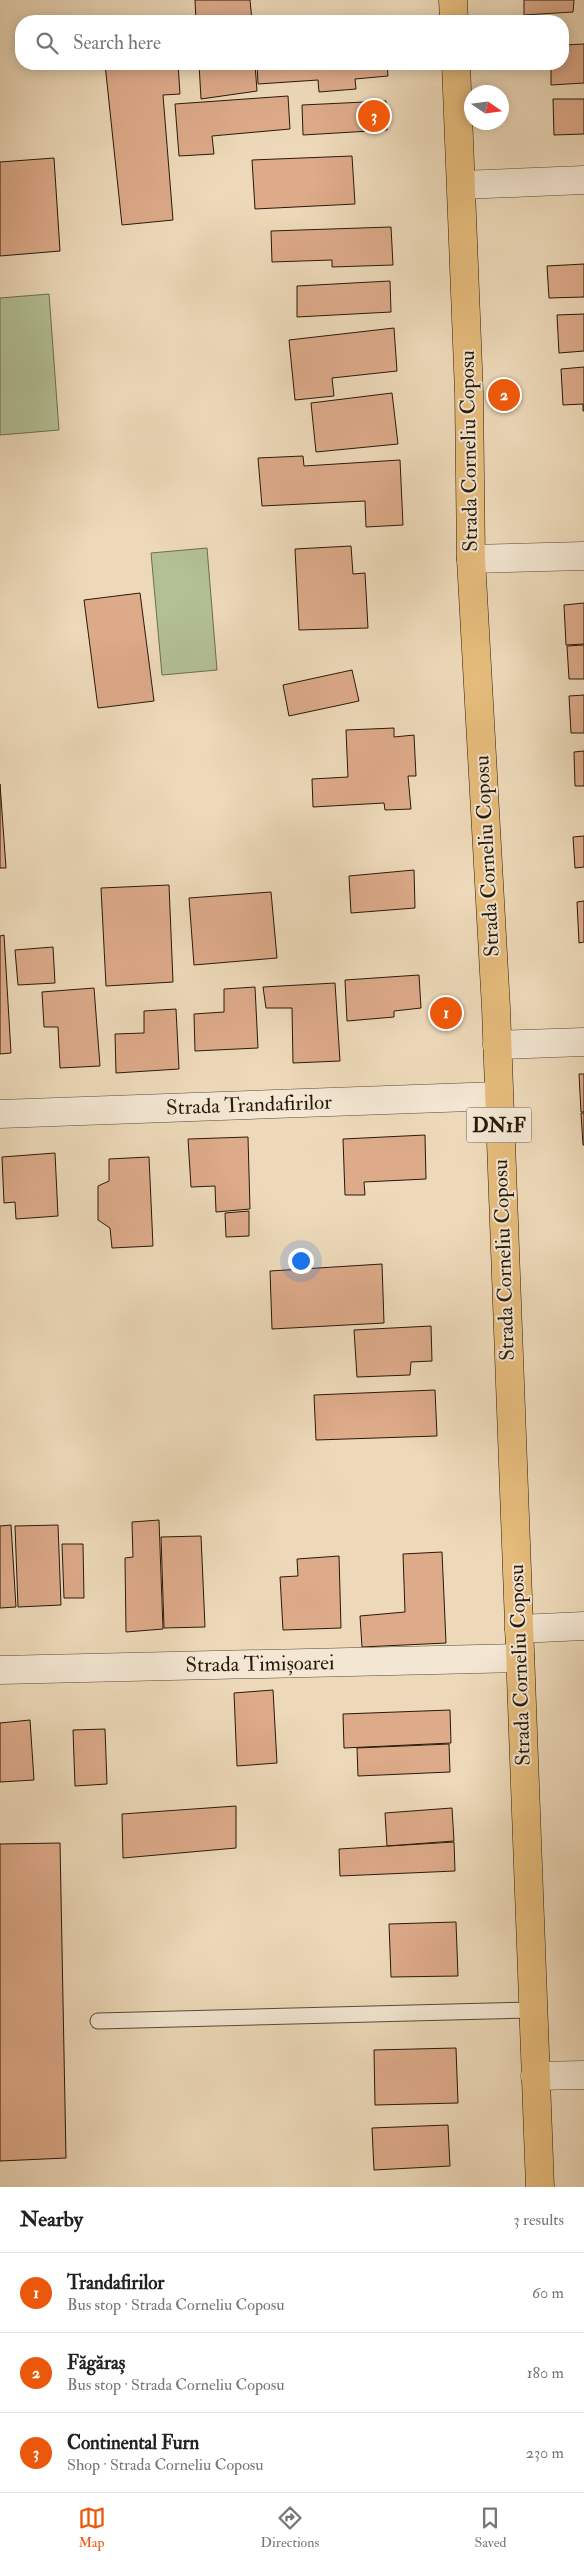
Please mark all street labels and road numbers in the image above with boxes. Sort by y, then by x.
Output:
street label: Strada Corneliu Coposu [454,350,484,552]
street label: Strada Corneliu Coposu [468,754,506,957]
street label: Strada Trandafirilor [166,1089,333,1121]
road number: DN1F [466,1108,532,1142]
street label: Strada Corneliu Coposu [487,1159,521,1361]
street label: Strada Corneliu Coposu [503,1564,537,1766]
street label: Strada Timișoarei [185,1649,335,1679]

